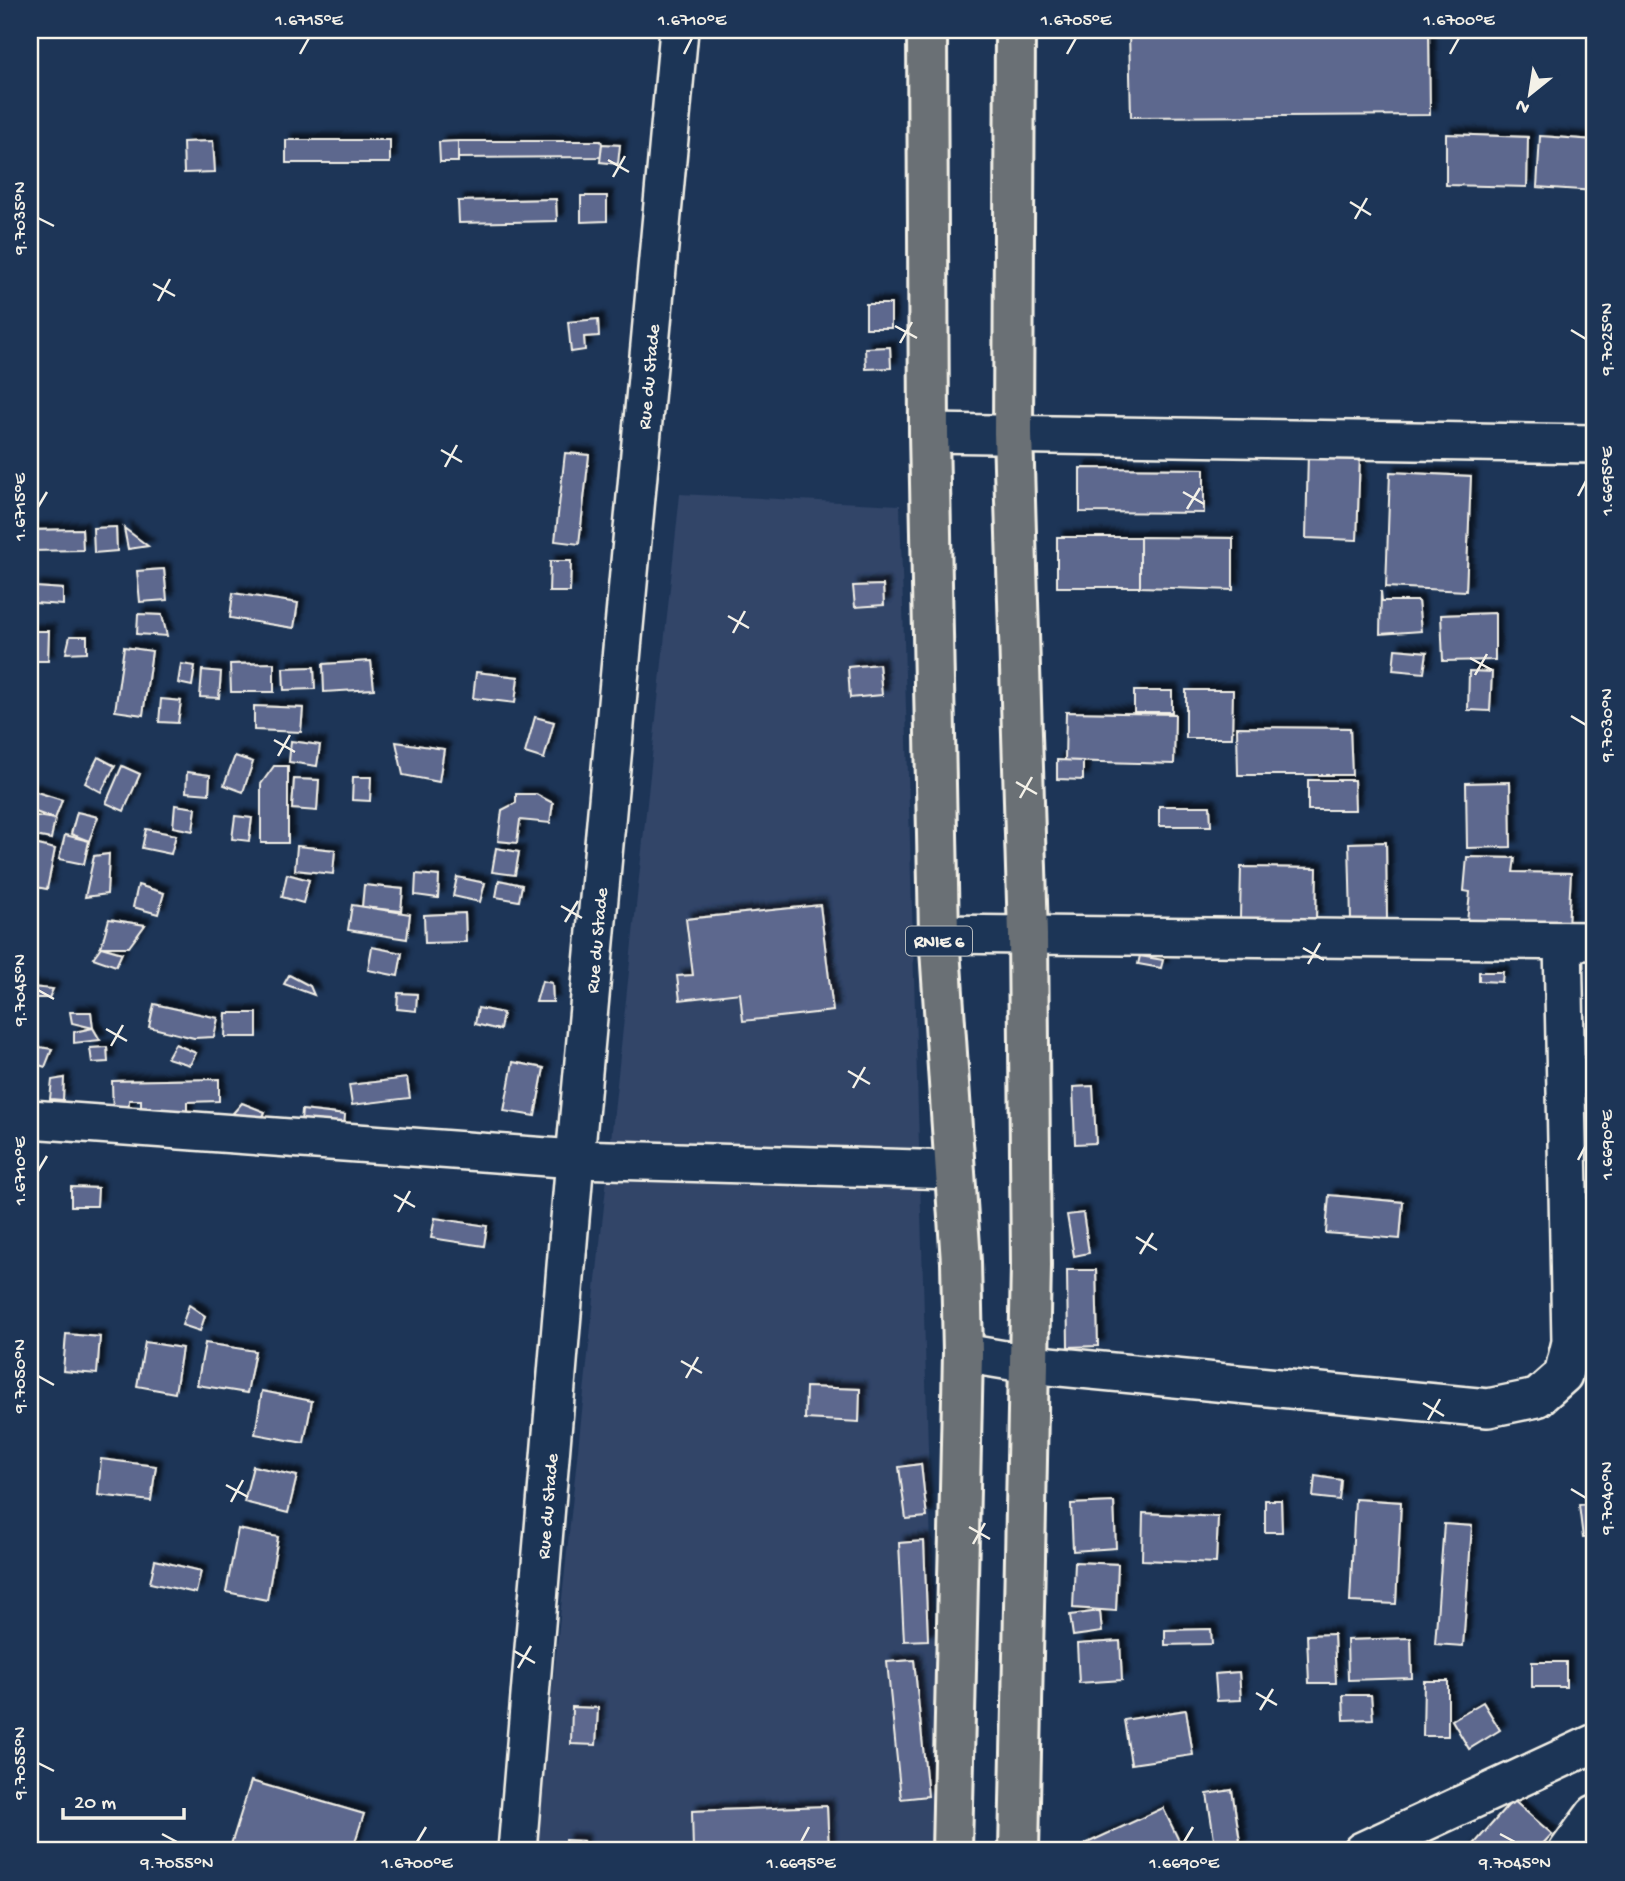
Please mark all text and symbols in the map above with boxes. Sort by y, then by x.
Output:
text: 1.6715°E [274,11,344,32]
text: 1.6710°E [657,11,727,32]
text: 1.6705°E [1040,11,1112,32]
text: 1.6700°E [1422,11,1495,32]
north arrow [1496,60,1566,130]
text: N [1512,93,1534,119]
text: 9.7035°N [11,182,32,255]
text: 9.7025°N [1598,303,1619,376]
street label: Rue du Stade [634,323,667,431]
text: 1.6695°E [1598,446,1619,516]
text: 1.6715°E [11,472,32,542]
text: 9.7030°N [1598,688,1619,763]
street label: Rue du Stade [582,887,615,994]
road number: RNIE 6 [906,926,972,956]
text: 9.7045°N [11,954,32,1027]
text: 1.6690°E [1598,1109,1619,1181]
text: 1.6710°E [11,1136,32,1206]
text: 9.7050°N [11,1339,32,1414]
street label: Rue du Stade [534,1453,565,1560]
text: 9.7040°N [1598,1462,1619,1535]
text: 9.7055°N [11,1726,32,1801]
scale bar [63,1776,184,1820]
text: 20 m [74,1792,116,1817]
text: 9.7055°N [139,1854,214,1875]
text: 1.6700°E [380,1854,453,1875]
text: 1.6695°E [766,1854,836,1875]
text: 1.6690°E [1148,1854,1220,1875]
text: 9.7045°N [1478,1854,1551,1875]

